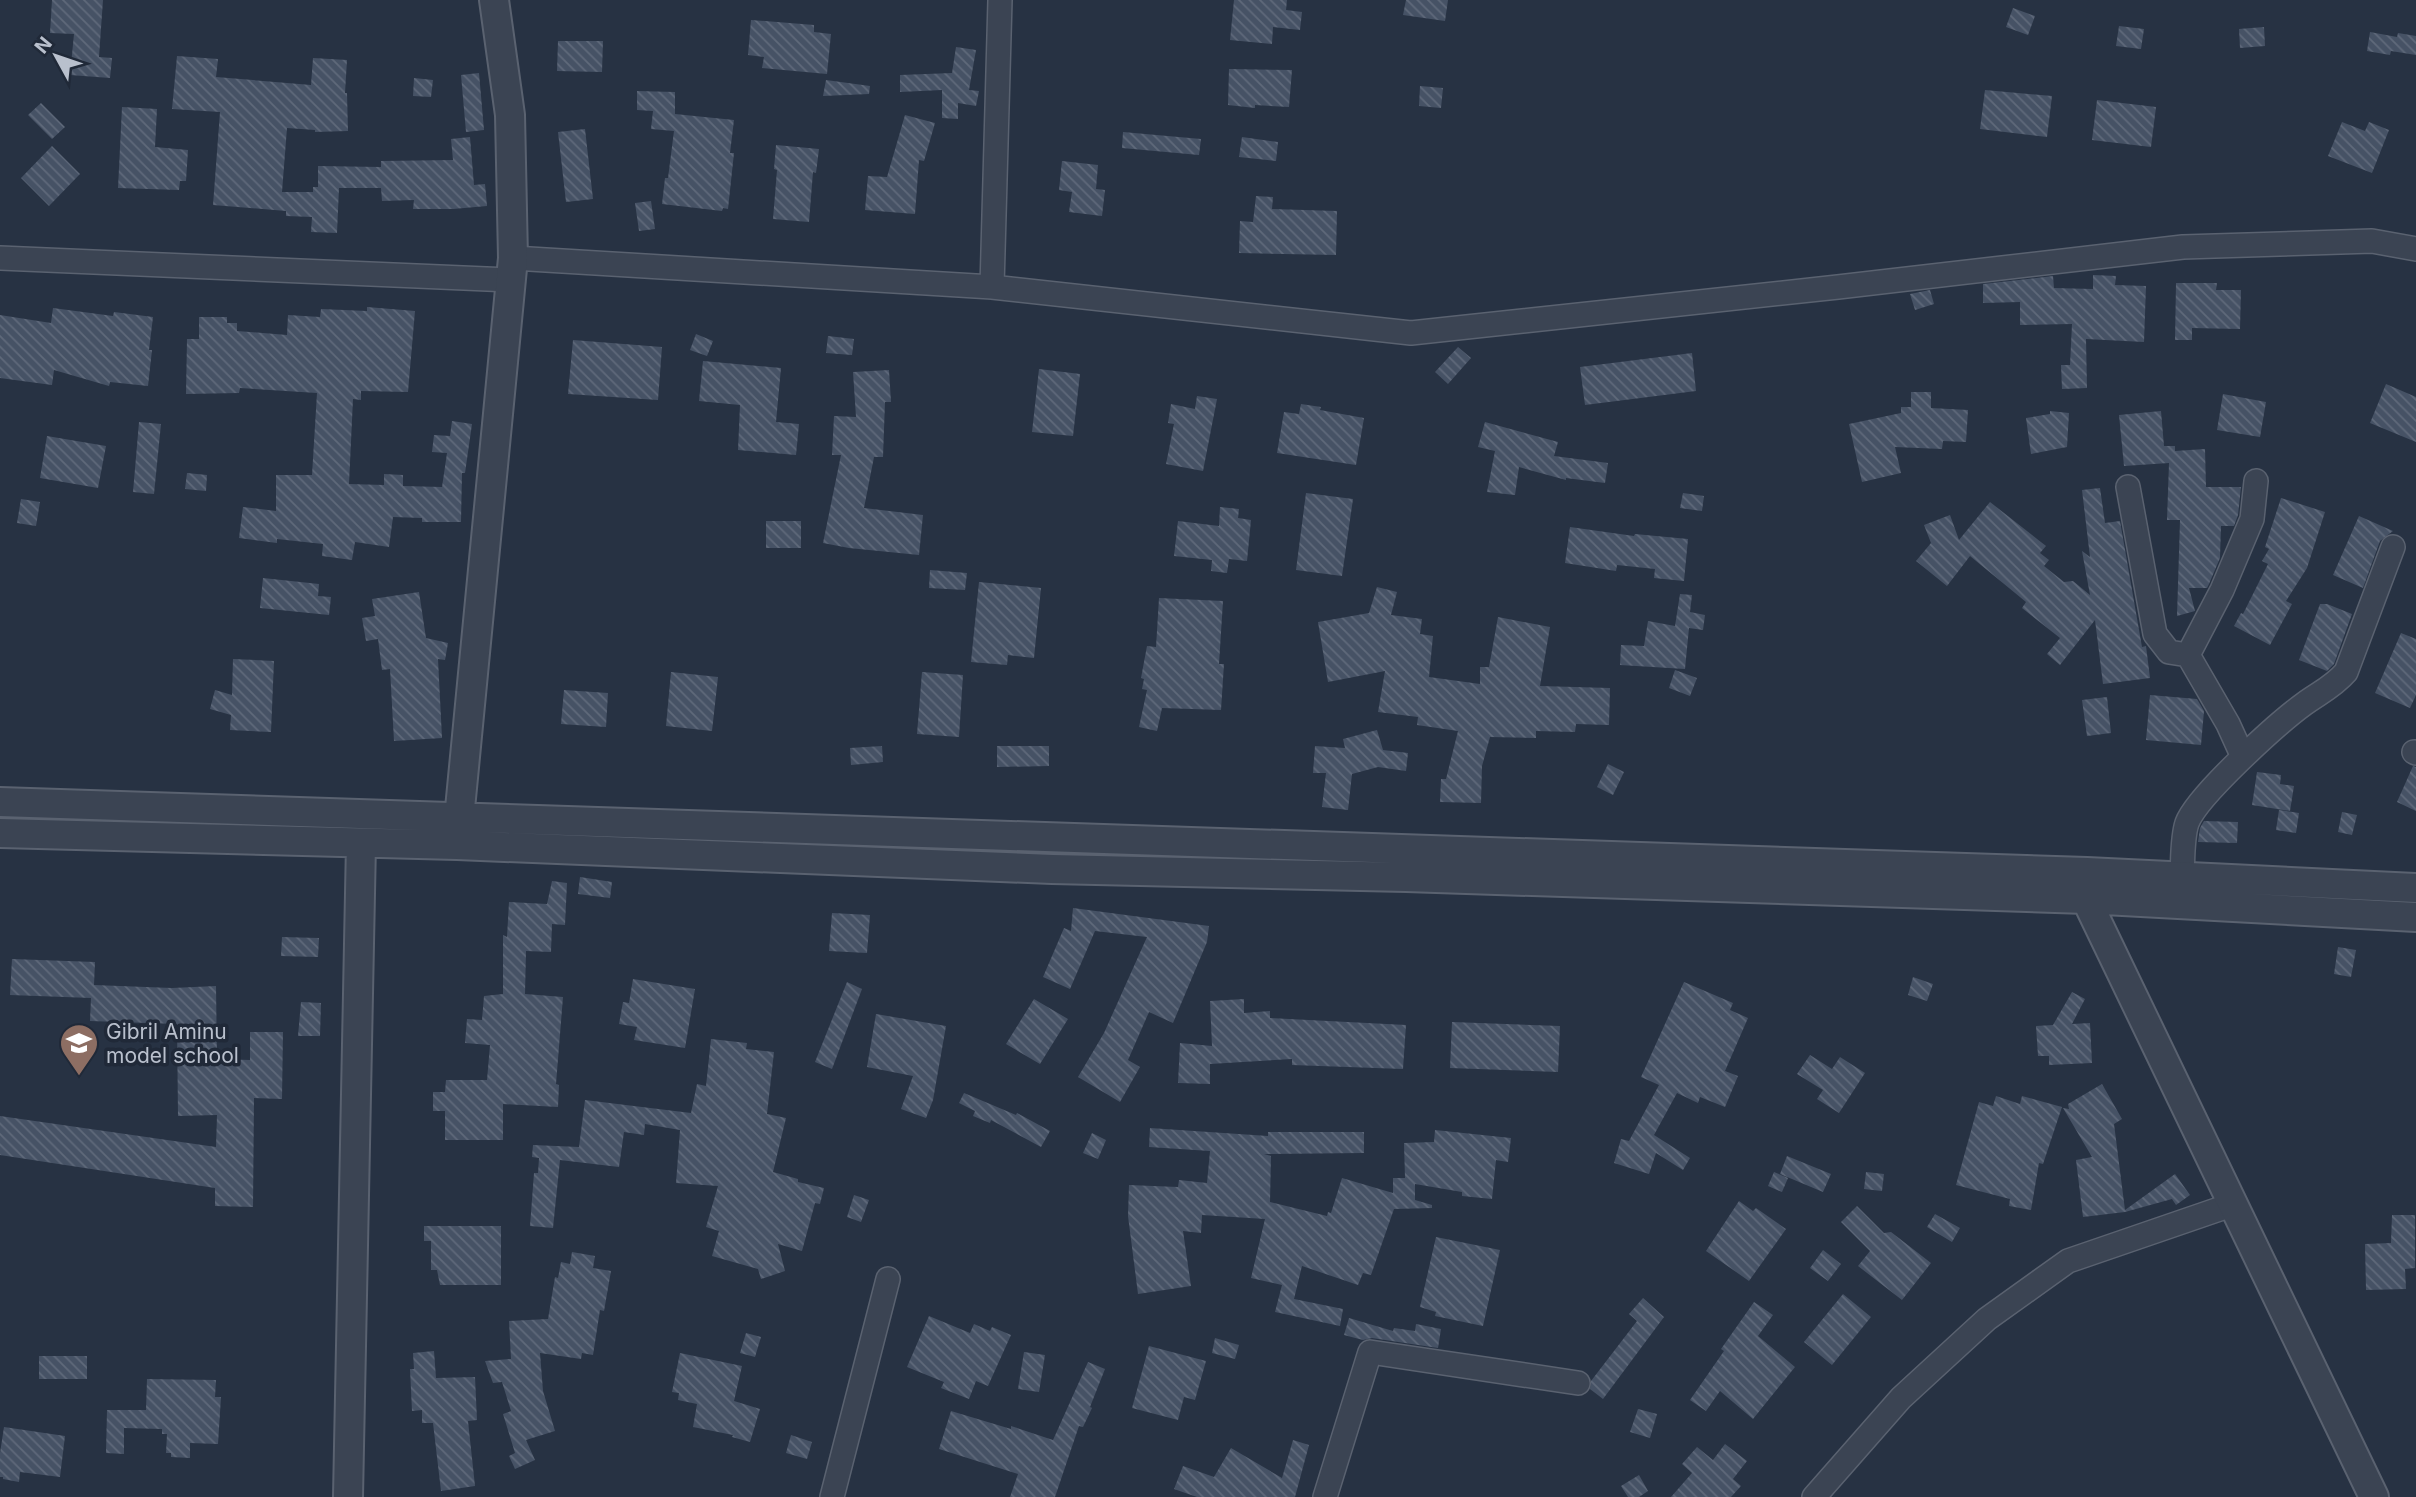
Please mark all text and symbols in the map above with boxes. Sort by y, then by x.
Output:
north arrow [21,21,91,91]
text: N [30,32,57,58]
place label: Gibril Aminu model school [106,1019,239,1068]
school or university icon: Gibril Aminu model school [58,1022,100,1077]

